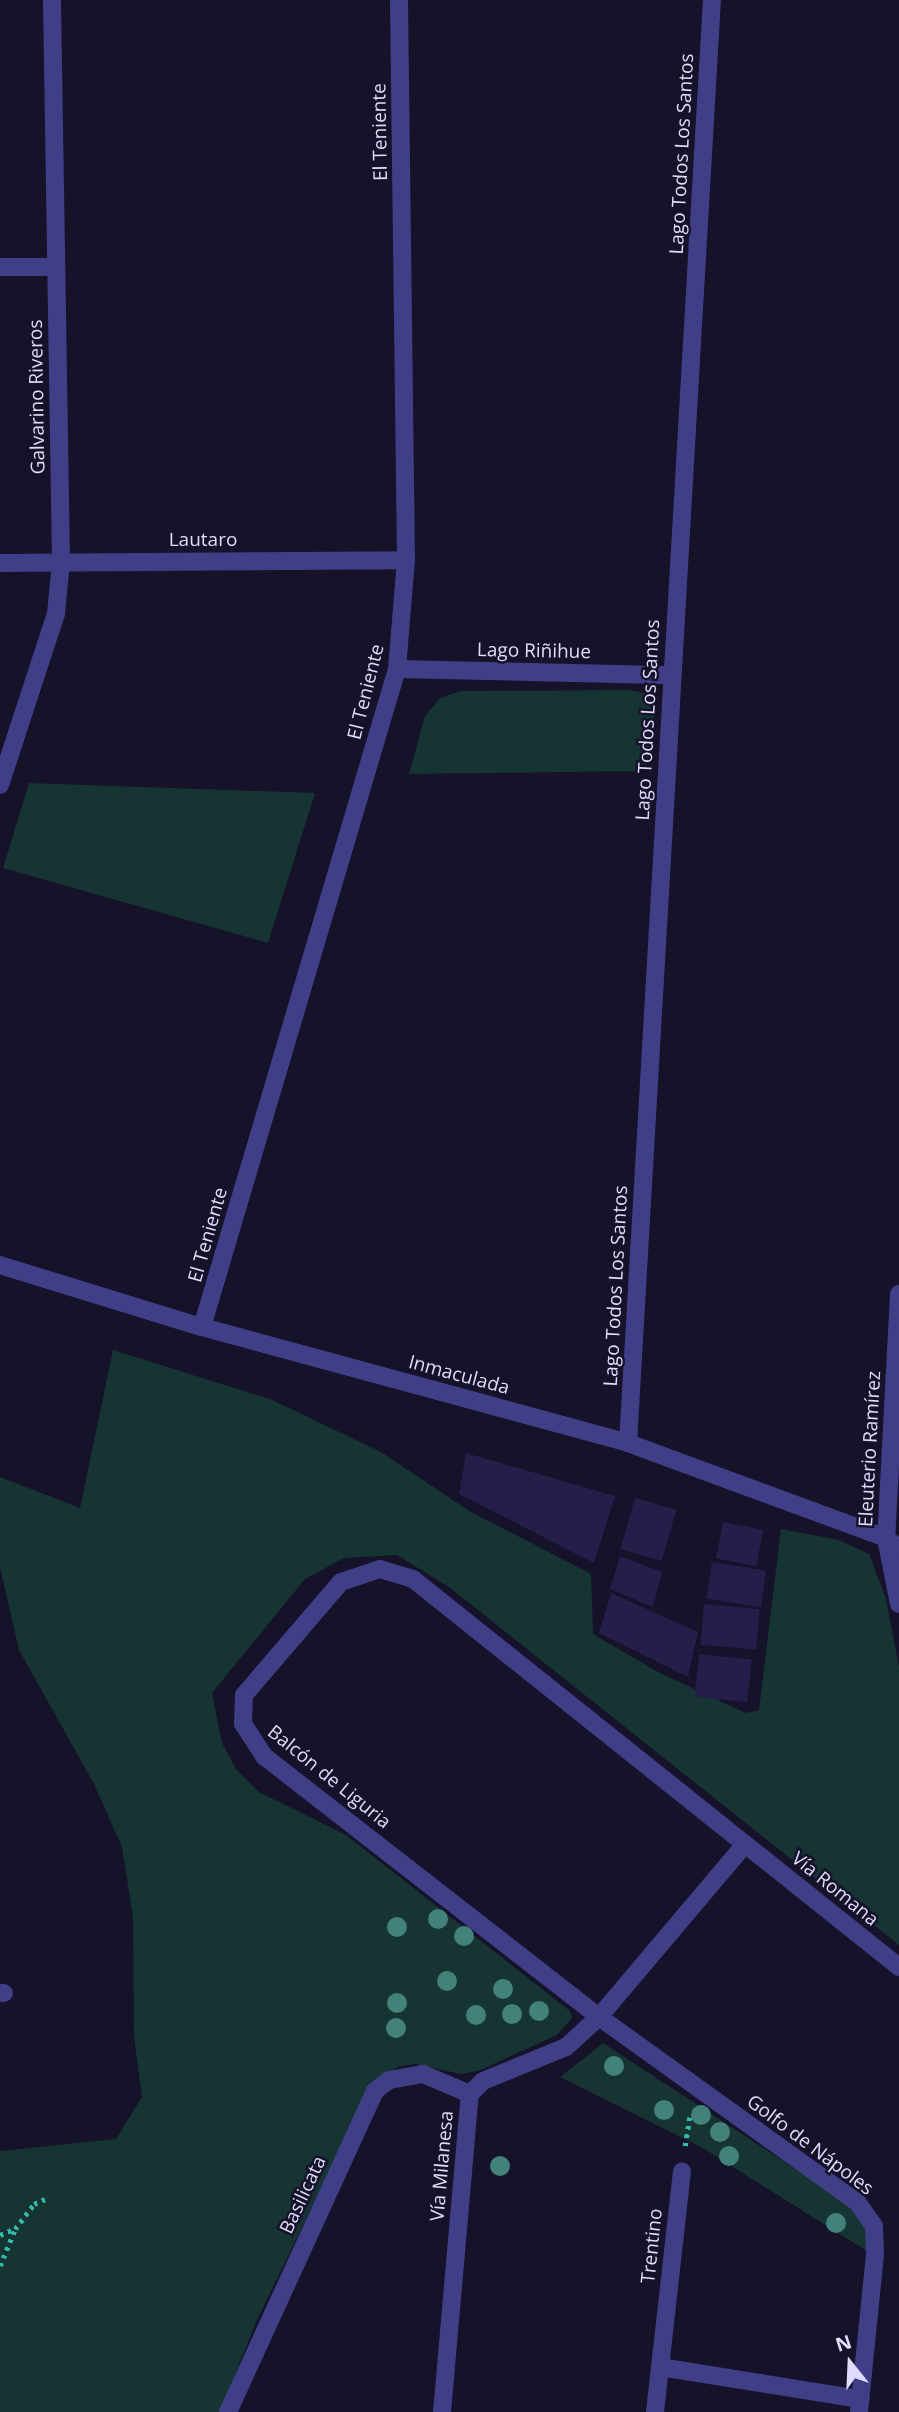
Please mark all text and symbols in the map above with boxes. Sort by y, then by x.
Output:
street label: Lago Todos Los Santos [665,53,699,255]
street label: El Teniente [368,83,392,181]
street label: Galvarino Riveros [24,319,50,475]
street label: Lautaro [169,529,237,551]
street label: Lago Todos Los Santos [631,619,665,821]
street label: Lago Riñihue [477,639,591,663]
street label: El Teniente [343,642,389,742]
street label: El Teniente [184,1185,232,1285]
street label: Lago Todos Los Santos [599,1185,633,1387]
street label: Inmaculada [406,1351,512,1399]
street label: Eleuterio Ramírez [855,1370,885,1528]
street label: Balcón de Liguria [263,1720,395,1834]
street label: Vía Romana [787,1847,883,1931]
street label: Golfo de Nápoles [742,2090,878,2200]
street label: Vía Milanesa [426,2110,458,2222]
street label: Basilicata [275,2152,331,2238]
street label: Trentino [637,2207,667,2285]
north arrow [815,2328,885,2398]
text: N [832,2328,855,2358]

